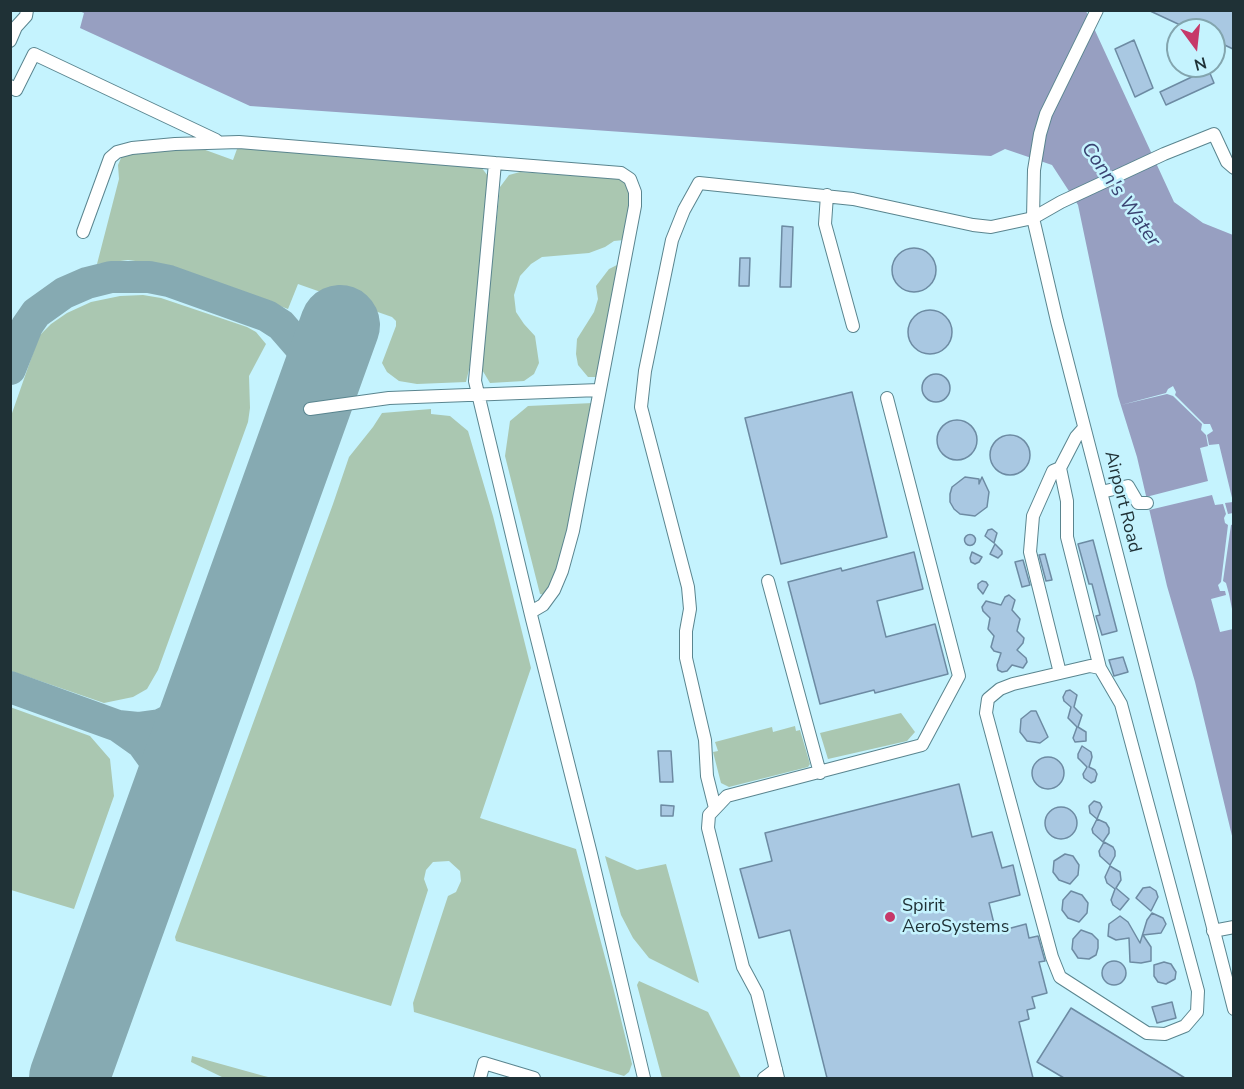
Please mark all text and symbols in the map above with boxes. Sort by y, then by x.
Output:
north arrow [1166,18,1226,78]
text: N [1192,51,1209,76]
water label: Conn's Water [1075,138,1165,252]
street label: Airport Road [1099,449,1145,555]
place label: Spirit AeroSystems [902,896,1009,938]
marker: Spirit AeroSystems [883,910,897,924]

